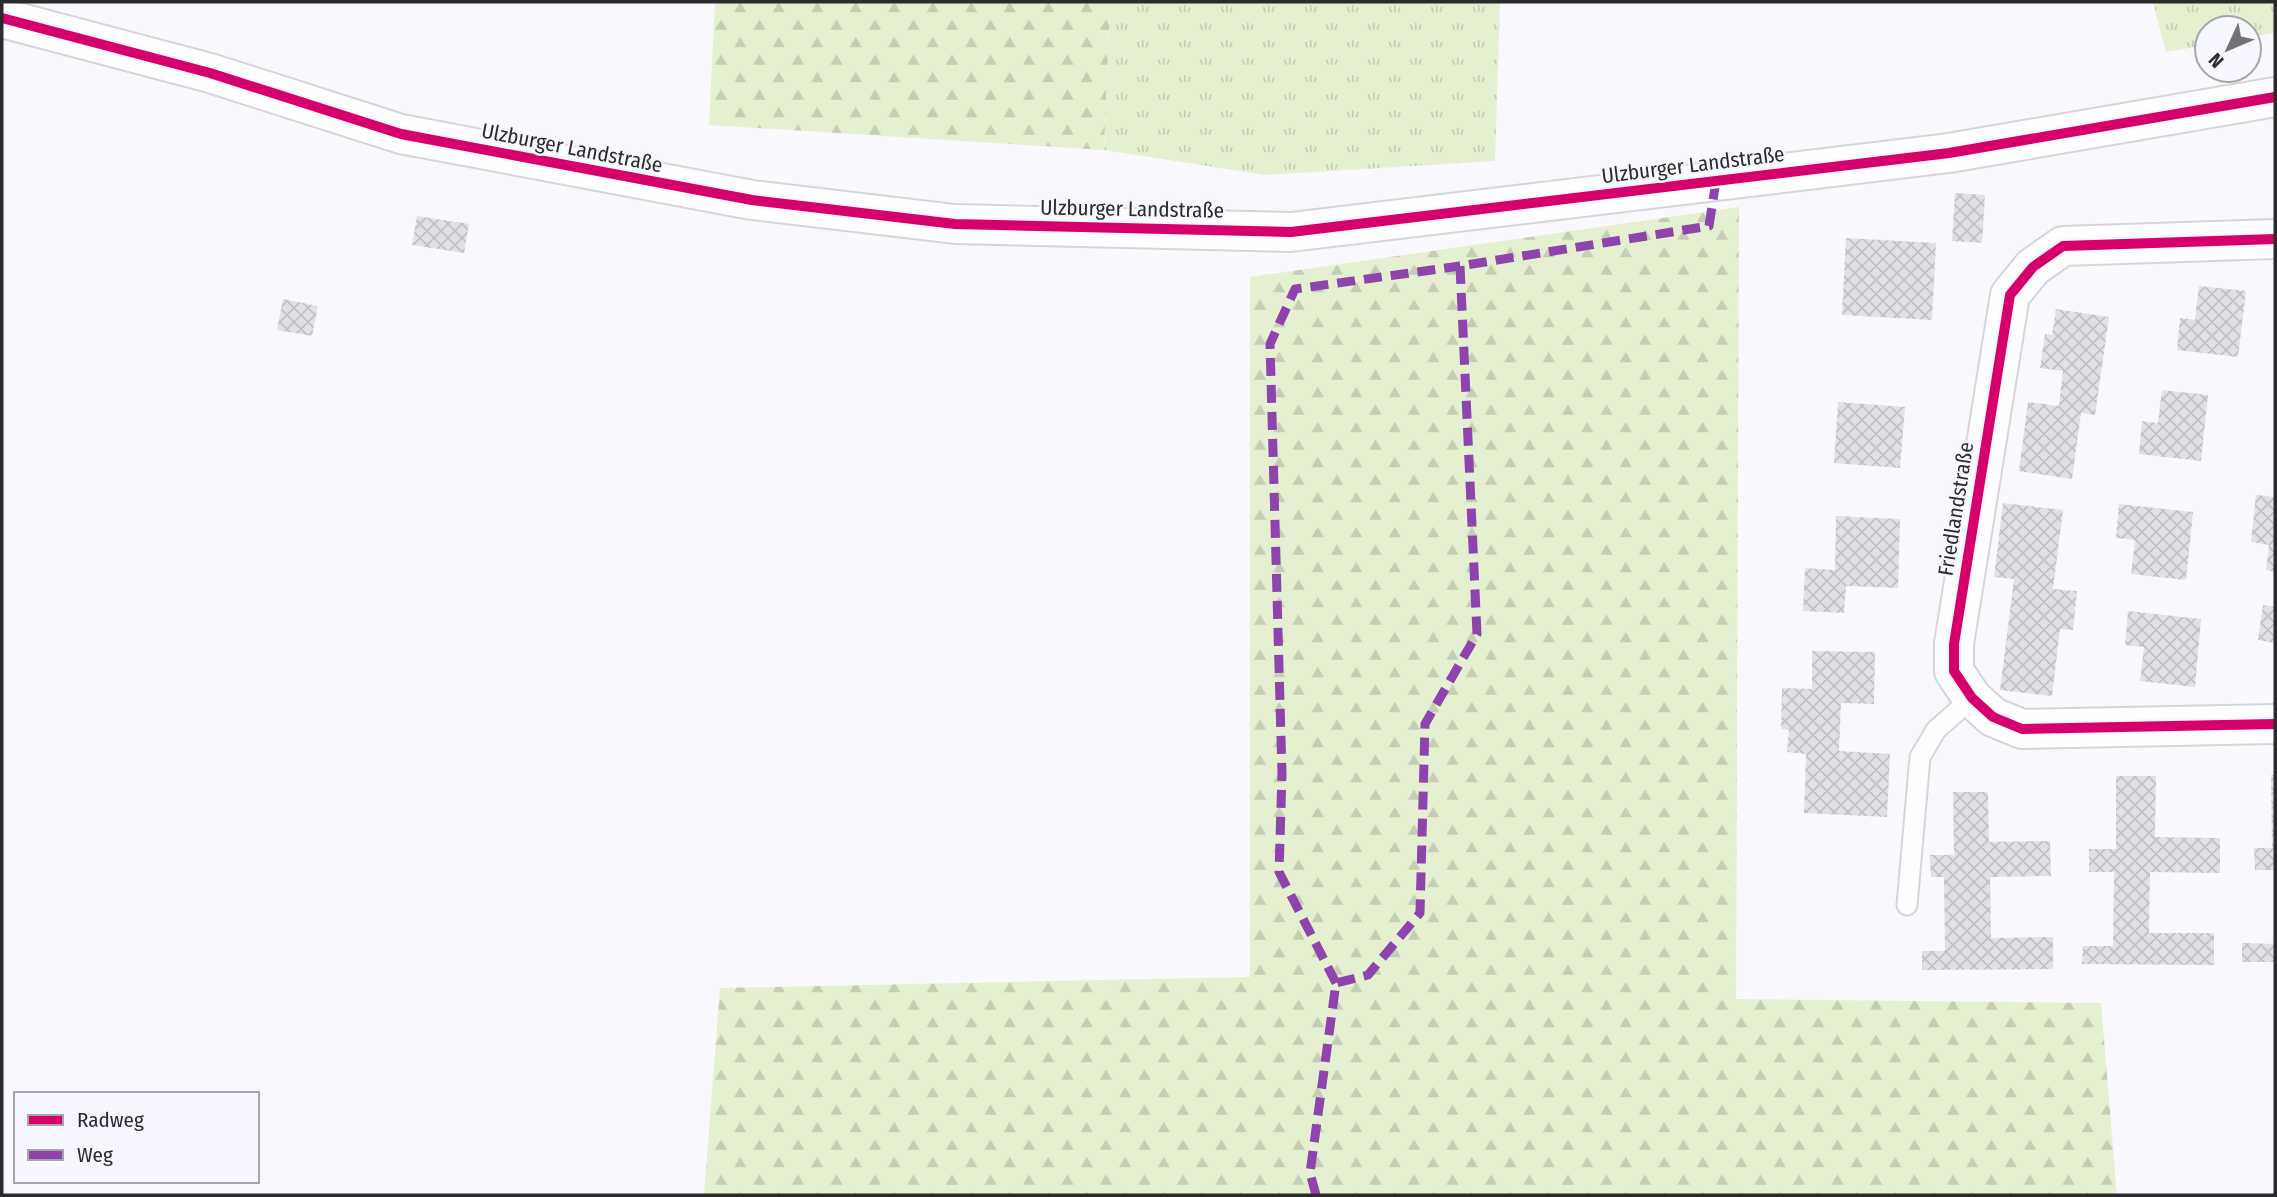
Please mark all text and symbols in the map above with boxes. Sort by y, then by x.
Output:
north arrow [2193,14,2263,84]
text: N [2204,48,2228,73]
street label: Ulzburger Landstraße [479,118,665,178]
street label: Ulzburger Landstraße [1600,141,1786,189]
street label: Ulzburger Landstraße [1040,194,1224,224]
street label: Friedlandstraße [1933,440,1979,578]
legend [14,1092,259,1183]
text: Radweg [77,1107,144,1133]
text: Weg [77,1142,113,1168]

